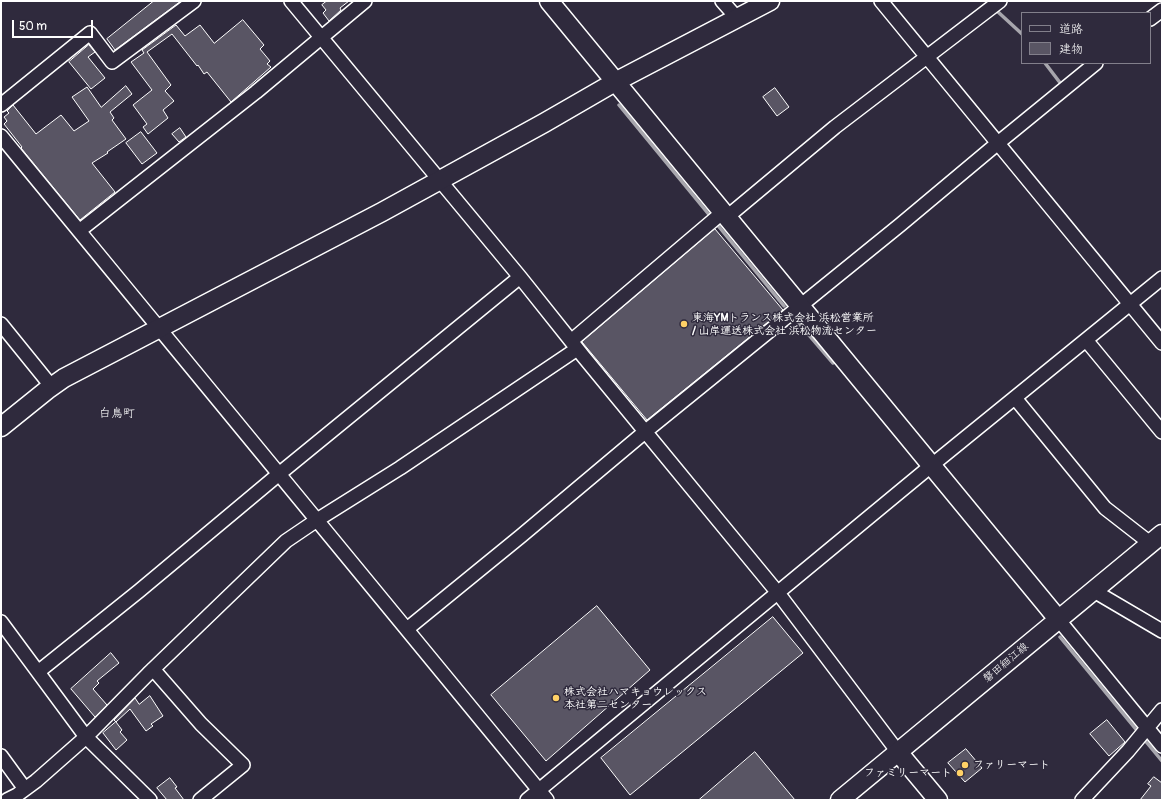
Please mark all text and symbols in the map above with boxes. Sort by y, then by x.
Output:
scale bar [14,12,95,38]
legend [1021,12,1151,64]
text: 50 m [19,19,47,34]
text: 道路 [1059,22,1083,37]
text: 建物 [1059,42,1083,57]
place label: 東海YMトランス株式会社 浜松営業所 / 山岸運送株式会社 浜松物流センター [692,311,877,337]
marker: 東海YMトランス株式会社 浜松営業所 / 山岸運送株式会社 浜松物流センター [679,319,689,329]
district label: 白鳥町 [99,407,135,421]
street label: 磐田細江線 [981,640,1031,686]
place label: 株式会社ハマキョウレックス 本社第二センター [564,685,707,711]
marker: 株式会社ハマキョウレックス 本社第二センター [551,693,561,703]
place label: ファリーマート [973,758,1050,772]
marker: ファリーマート [960,760,970,770]
place label: ファミリーマート [864,766,952,780]
marker: ファミリーマート [955,768,965,778]

